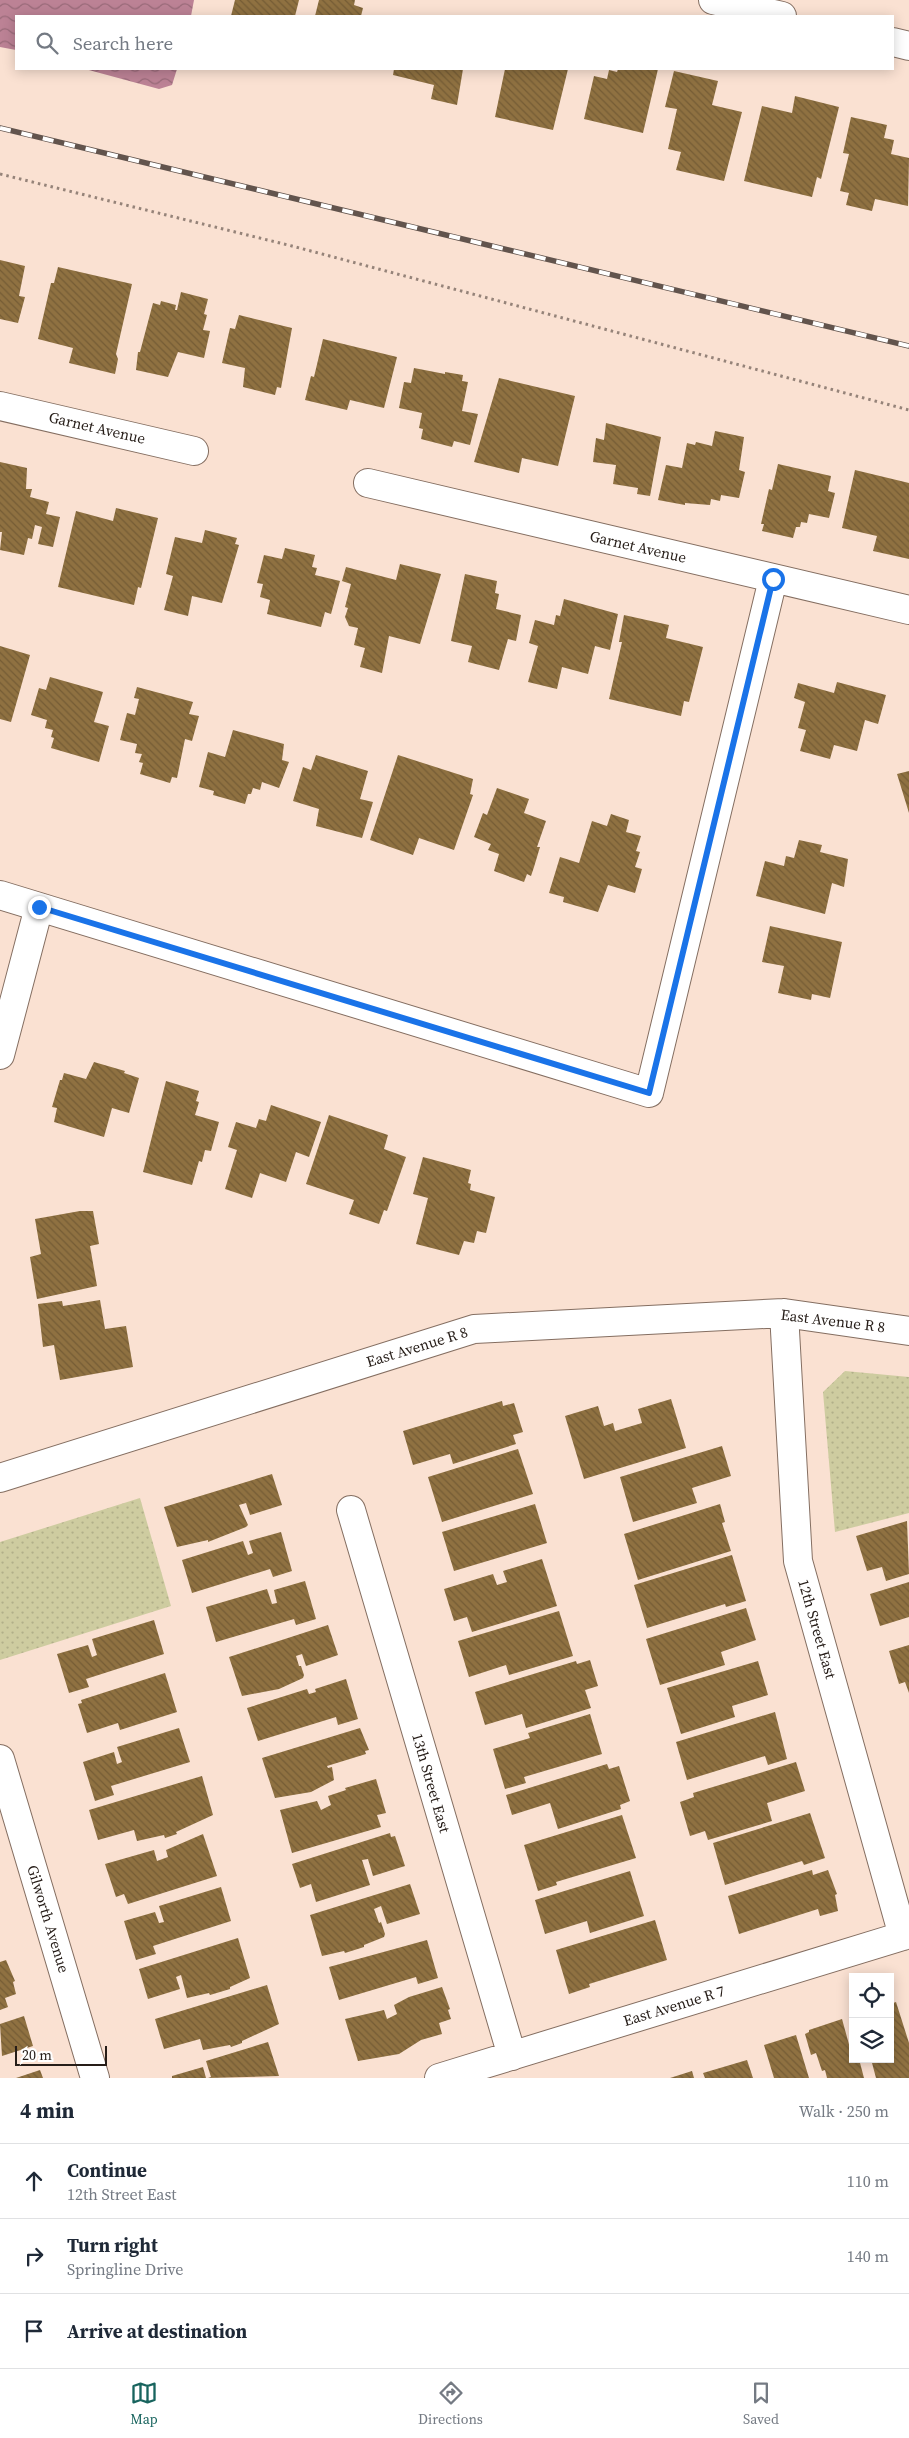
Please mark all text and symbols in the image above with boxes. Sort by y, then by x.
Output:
search box [15,15,894,70]
icon: search [33,29,61,57]
text: Search here [73,30,173,56]
street label: Garnet Avenue [47,406,148,449]
street label: Garnet Avenue [588,525,689,568]
route start [762,568,785,591]
route end [28,896,51,919]
street label: East Avenue R 8 [780,1304,886,1337]
street label: East Avenue R 8 [364,1321,470,1372]
street label: 12th Street East [793,1577,842,1681]
street label: 13th Street East [407,1731,456,1835]
street label: Gilworth Avenue [22,1862,75,1976]
map controls [849,1973,894,2063]
button: locate [849,1973,894,2018]
street label: East Avenue R 7 [621,1980,727,2031]
button: layers [849,2018,894,2063]
scale bar [15,2043,108,2066]
text: 20 m [22,2045,52,2065]
text: 4 min [20,2096,75,2125]
text: Walk · 250 m [799,2100,889,2122]
text: Continue [67,2157,147,2183]
icon: ahead [20,2167,48,2195]
text: 110 m [847,2170,889,2192]
text: 12th Street East [67,2183,177,2205]
text: Turn right [67,2232,158,2258]
icon: right [20,2242,48,2270]
text: 140 m [847,2245,889,2267]
text: Springline Drive [67,2258,183,2280]
icon: arrive [20,2317,48,2345]
text: Arrive at destination [67,2318,247,2344]
tab: Map [130,2379,158,2429]
tab: Directions [418,2379,483,2429]
tab: Saved [743,2379,779,2429]

